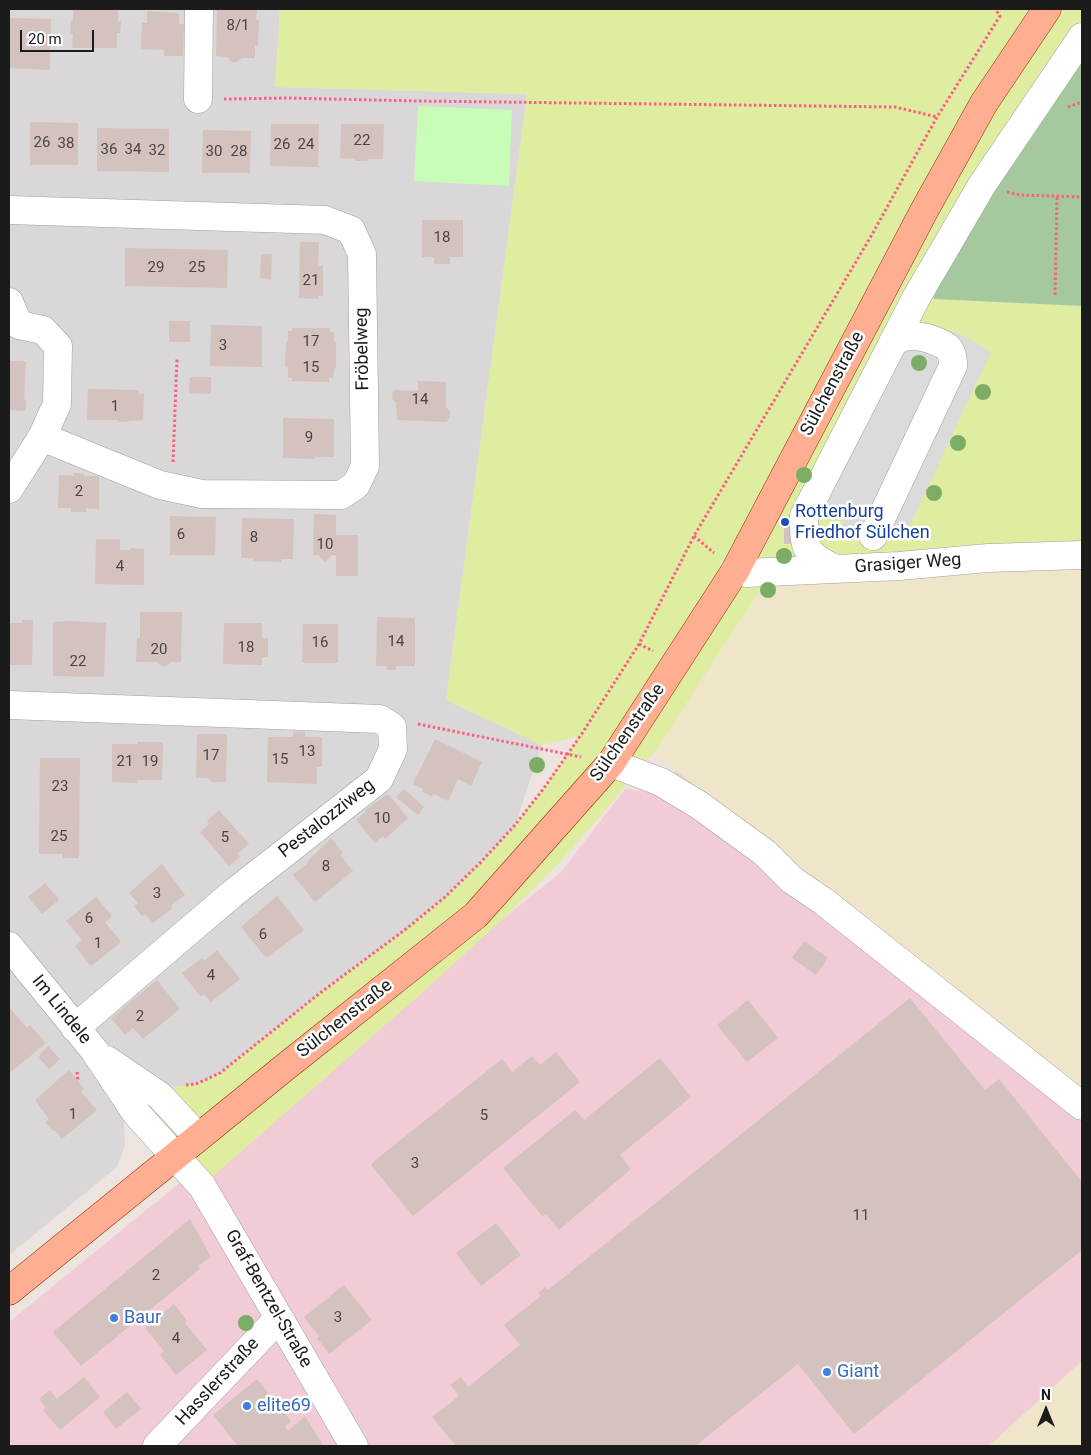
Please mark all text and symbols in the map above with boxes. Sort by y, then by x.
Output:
house number: 8/1 [226,17,250,35]
scale bar [22,20,96,52]
text: 20 m [28,30,62,48]
house number: 22 [354,132,370,150]
house number: 26 [34,134,50,152]
house number: 38 [58,135,74,153]
house number: 26 [274,136,290,154]
house number: 24 [298,136,314,154]
house number: 36 [101,141,117,159]
house number: 34 [125,141,141,159]
house number: 32 [149,142,165,160]
house number: 30 [206,143,222,161]
house number: 28 [231,143,247,161]
house number: 18 [434,229,450,247]
house number: 29 [148,259,164,277]
house number: 25 [189,259,205,277]
house number: 21 [303,272,319,290]
street label: Fröbelweg [351,307,375,391]
street label: Sülchenstraße [797,328,869,440]
house number: 17 [303,333,319,351]
house number: 3 [219,337,227,355]
house number: 15 [303,359,319,377]
house number: 14 [412,391,428,409]
house number: 1 [111,398,119,416]
house number: 9 [305,429,313,447]
house number: 2 [75,483,83,501]
place label: Rottenburg Friedhof Sülchen [795,501,930,544]
marker: Rottenburg Friedhof Sülchen [779,516,791,528]
house number: 6 [177,526,185,544]
house number: 8 [250,529,258,547]
house number: 10 [317,536,333,554]
street label: Grasiger Weg [854,549,962,579]
house number: 4 [116,558,124,576]
house number: 14 [388,633,404,651]
house number: 16 [312,634,328,652]
house number: 18 [238,639,254,657]
house number: 20 [151,641,167,659]
house number: 22 [70,653,86,671]
street label: Sülchenstraße [586,680,670,786]
house number: 13 [299,743,315,761]
house number: 17 [203,747,219,765]
house number: 15 [272,751,288,769]
house number: 21 [117,753,133,771]
house number: 19 [142,753,158,771]
street label: Pestalozziweg [275,775,379,863]
house number: 23 [52,778,68,796]
house number: 10 [374,810,390,828]
house number: 25 [51,828,67,846]
house number: 5 [221,829,229,847]
house number: 8 [322,858,330,876]
house number: 3 [153,885,161,903]
house number: 6 [85,910,93,928]
house number: 6 [259,926,267,944]
house number: 1 [94,935,102,953]
house number: 4 [207,967,215,985]
street label: Im Lindele [27,971,95,1049]
street label: Sülchenstraße [293,975,397,1063]
house number: 2 [136,1008,144,1026]
house number: 1 [69,1106,77,1124]
house number: 5 [480,1107,488,1125]
house number: 3 [411,1155,419,1173]
house number: 11 [853,1207,869,1225]
street label: Graf-Bentzel-Straße [220,1226,316,1372]
house number: 2 [152,1267,160,1285]
place label: Baur [124,1307,161,1329]
house number: 3 [334,1309,342,1327]
marker: Baur [108,1312,120,1324]
house number: 4 [172,1330,180,1348]
street label: Hasslerstraße [172,1334,264,1430]
place label: Giant [837,1361,879,1383]
marker: Giant [821,1366,833,1378]
north arrow [1021,1385,1071,1435]
text: N [1041,1387,1051,1403]
place label: elite69 [257,1395,311,1417]
marker: elite69 [241,1400,253,1412]

